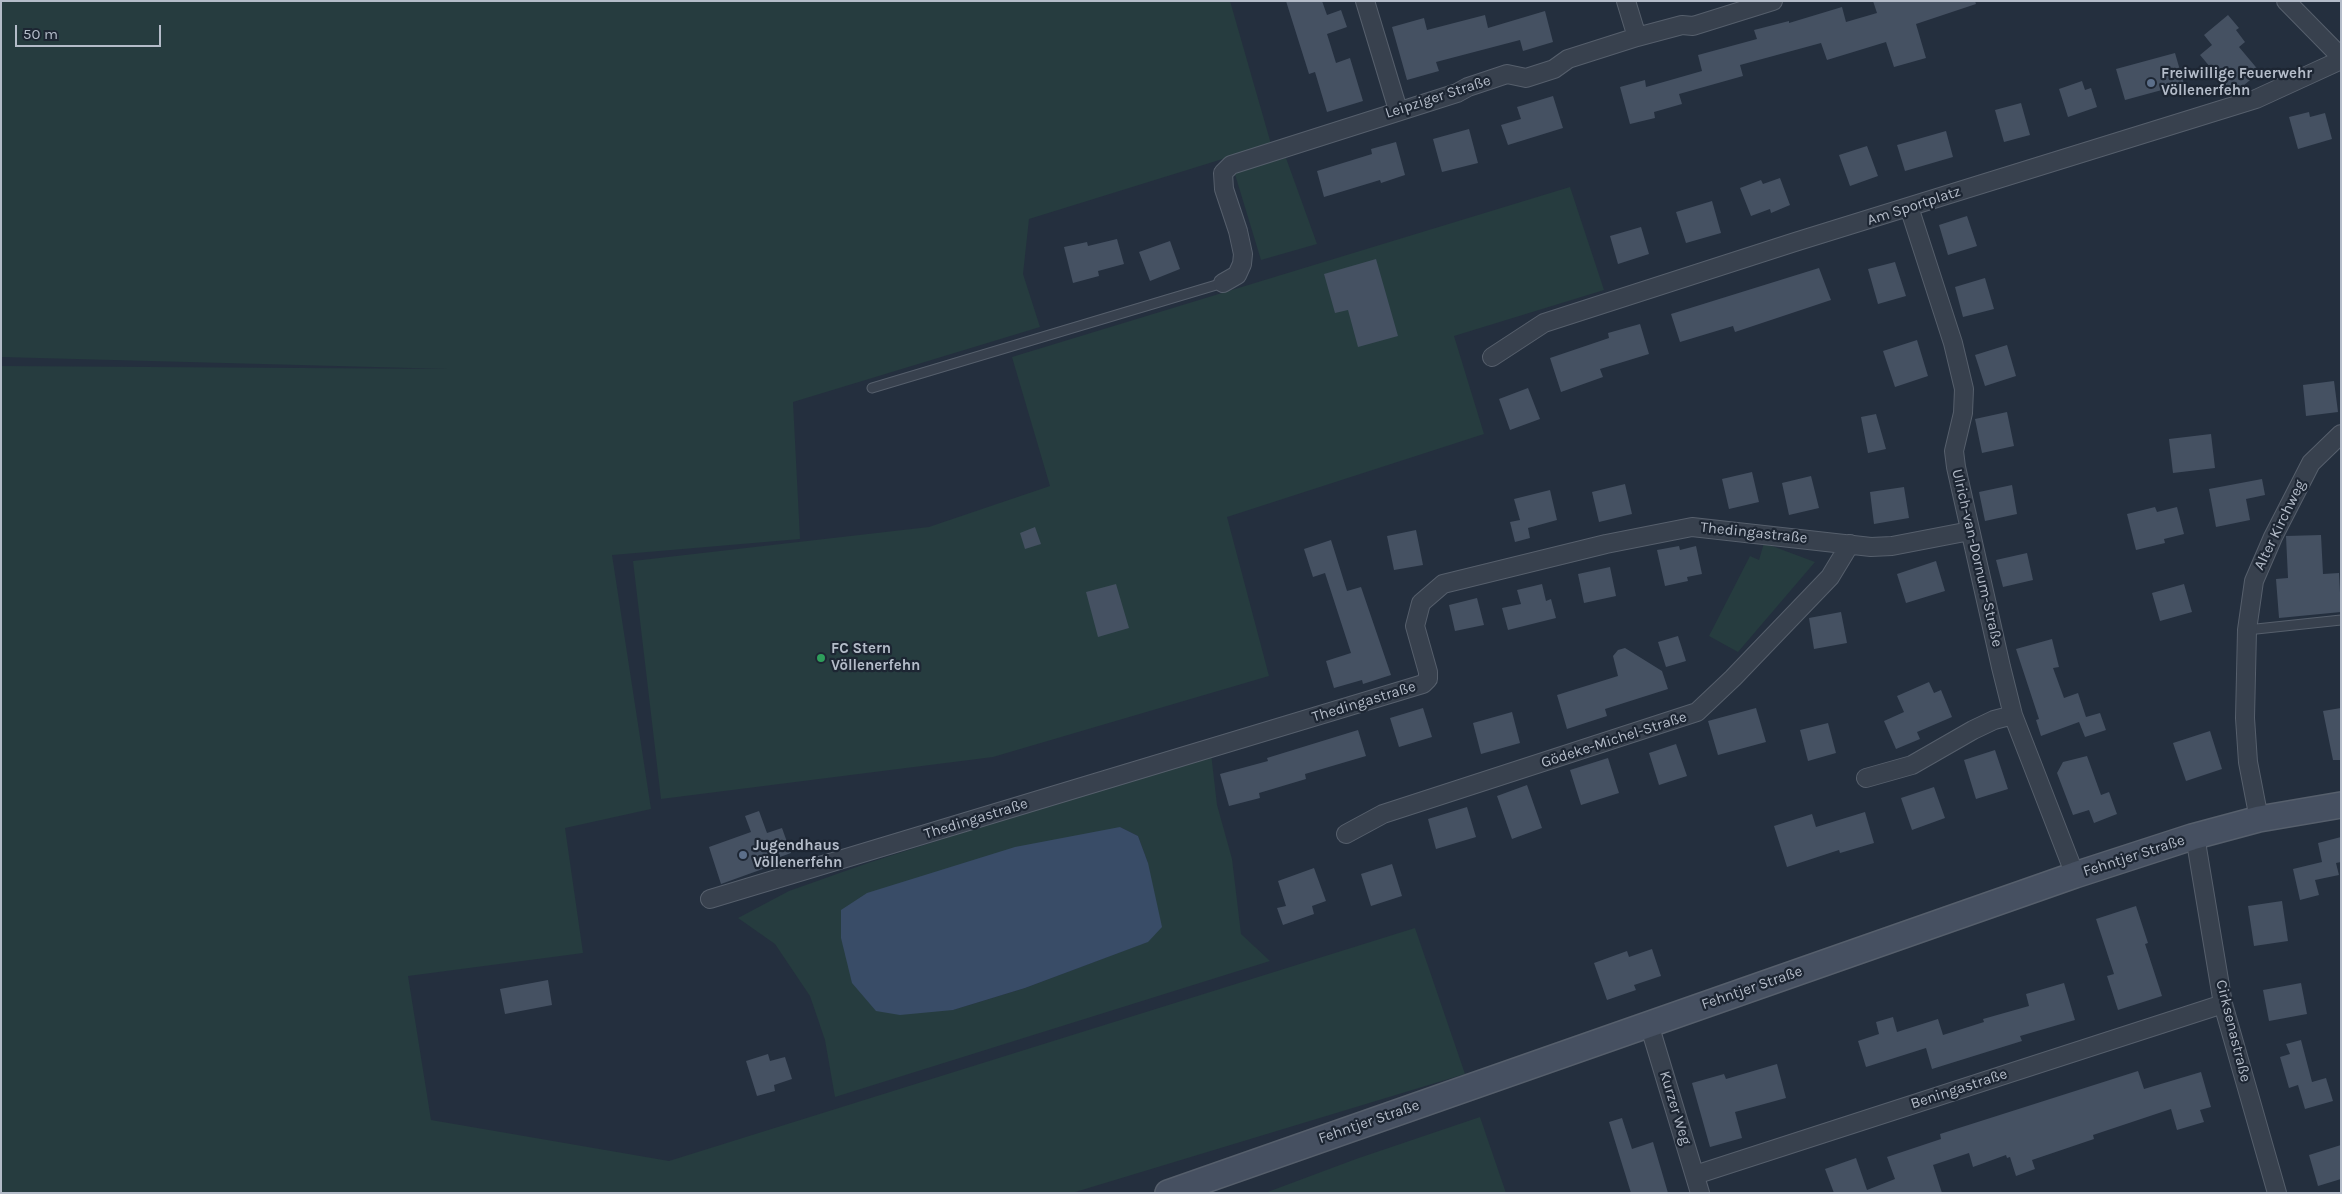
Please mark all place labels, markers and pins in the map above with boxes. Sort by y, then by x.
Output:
place label: Freiwillige Feuerwehr Völlenerfehn [2161,65,2312,100]
marker: Freiwillige Feuerwehr Völlenerfehn [2145,77,2157,89]
place label: FC Stern Völlenerfehn [831,640,920,675]
marker: FC Stern Völlenerfehn [815,652,827,664]
place label: Jugendhaus Völlenerfehn [753,837,842,872]
marker: Jugendhaus Völlenerfehn [737,849,749,861]

